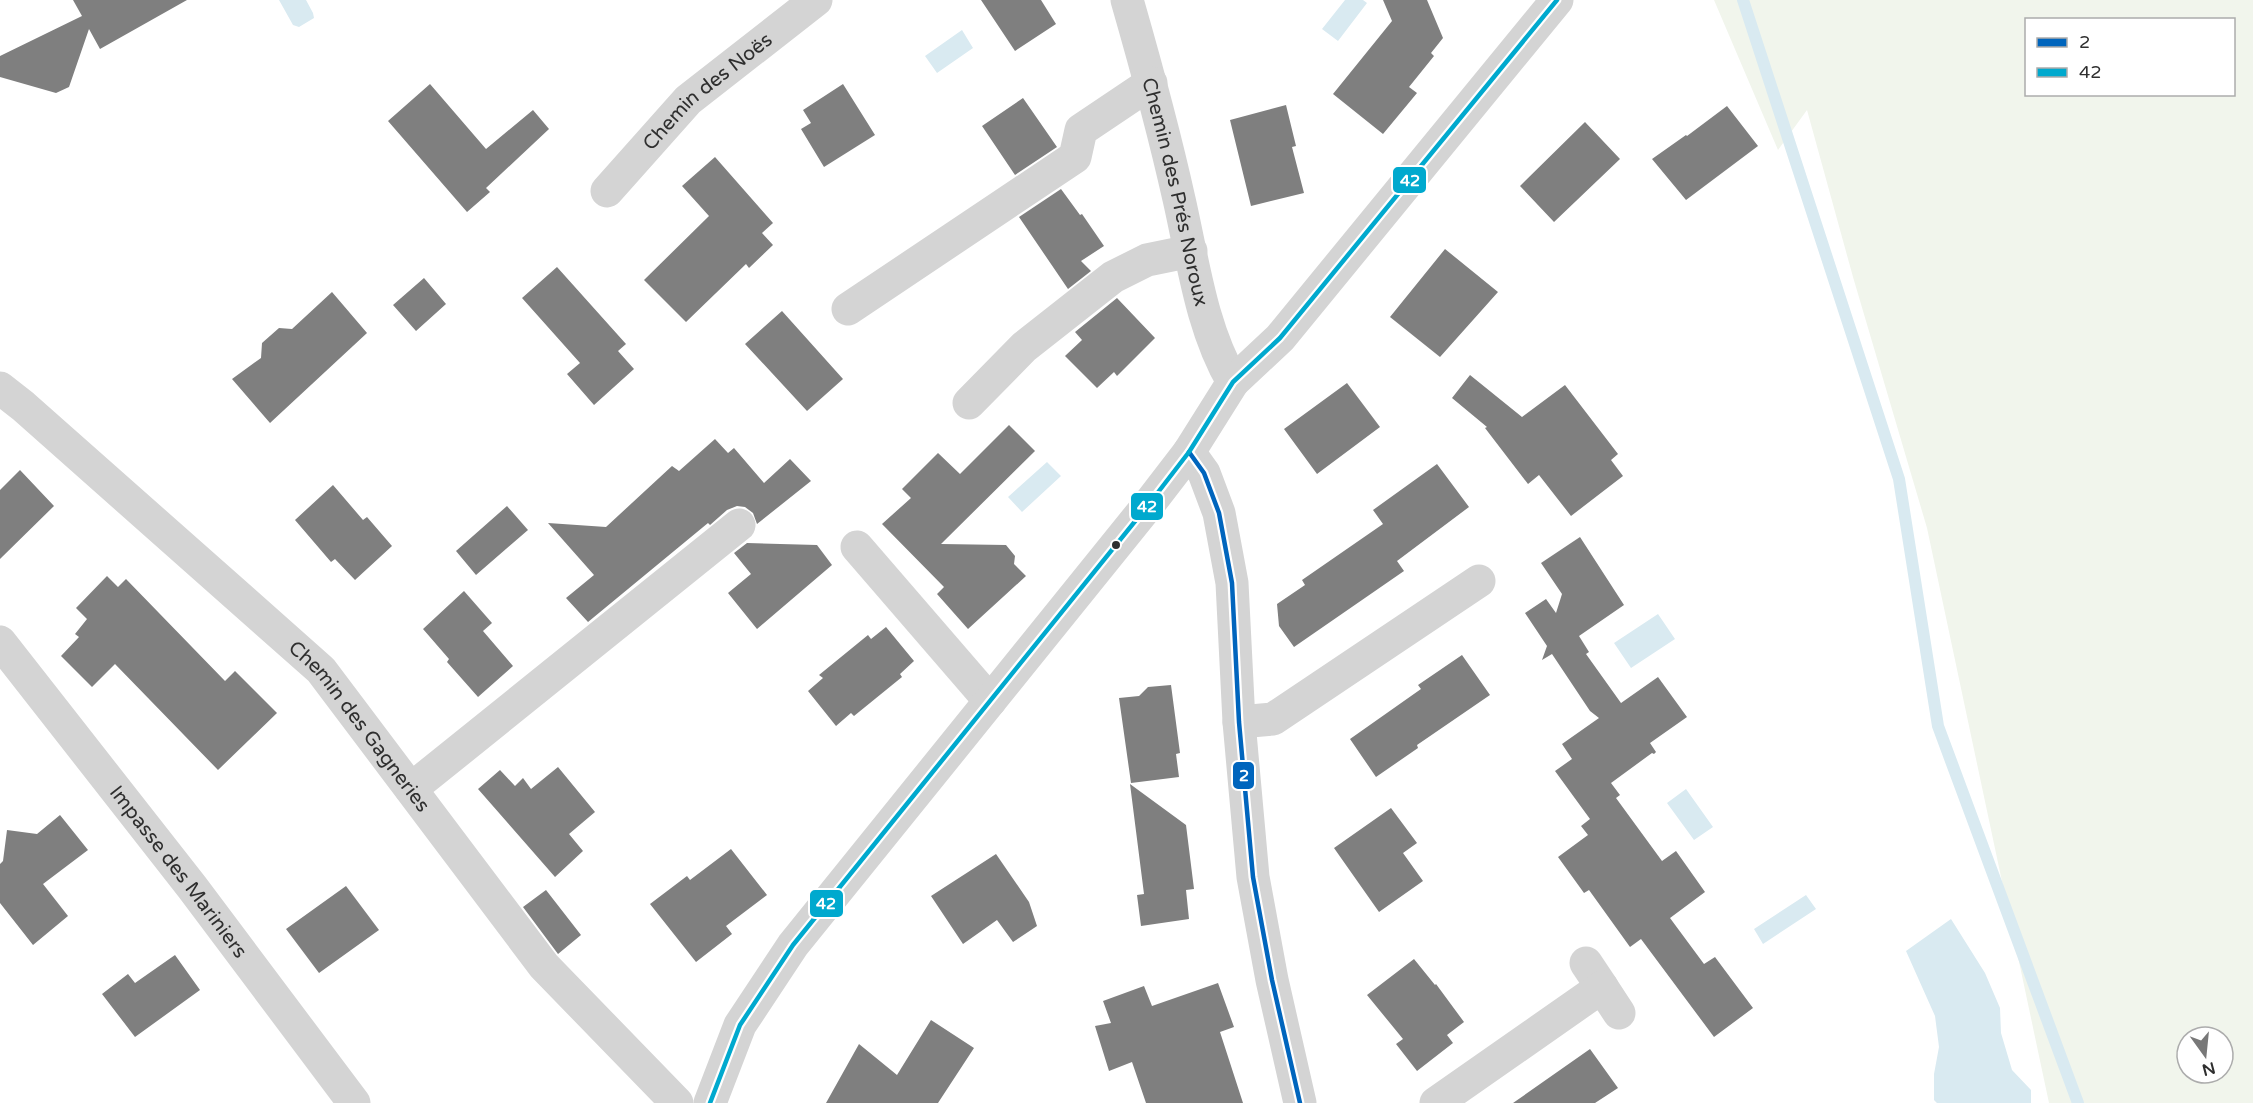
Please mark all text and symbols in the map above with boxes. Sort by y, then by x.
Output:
legend [2025,18,2235,96]
street label: Chemin des Noës [638,28,777,156]
text: 2 [2079,31,2090,53]
text: 42 [2079,61,2102,83]
street label: Chemin des Prés Noroux [1136,75,1213,309]
line badge: 42 [1392,166,1427,194]
text: 42 [1400,171,1420,191]
line badge: 42 [1130,492,1164,521]
text: 42 [1137,497,1157,517]
unlabelled marker [1110,539,1122,551]
street label: Chemin des Gagneries [283,636,435,817]
line badge: 2 [1232,761,1255,790]
text: 2 [1239,766,1249,786]
street label: Impasse des Mariniers [104,781,252,963]
line badge: 42 [809,889,844,918]
text: 42 [816,894,836,914]
north arrow [2175,1025,2235,1085]
text: N [2200,1057,2217,1080]

